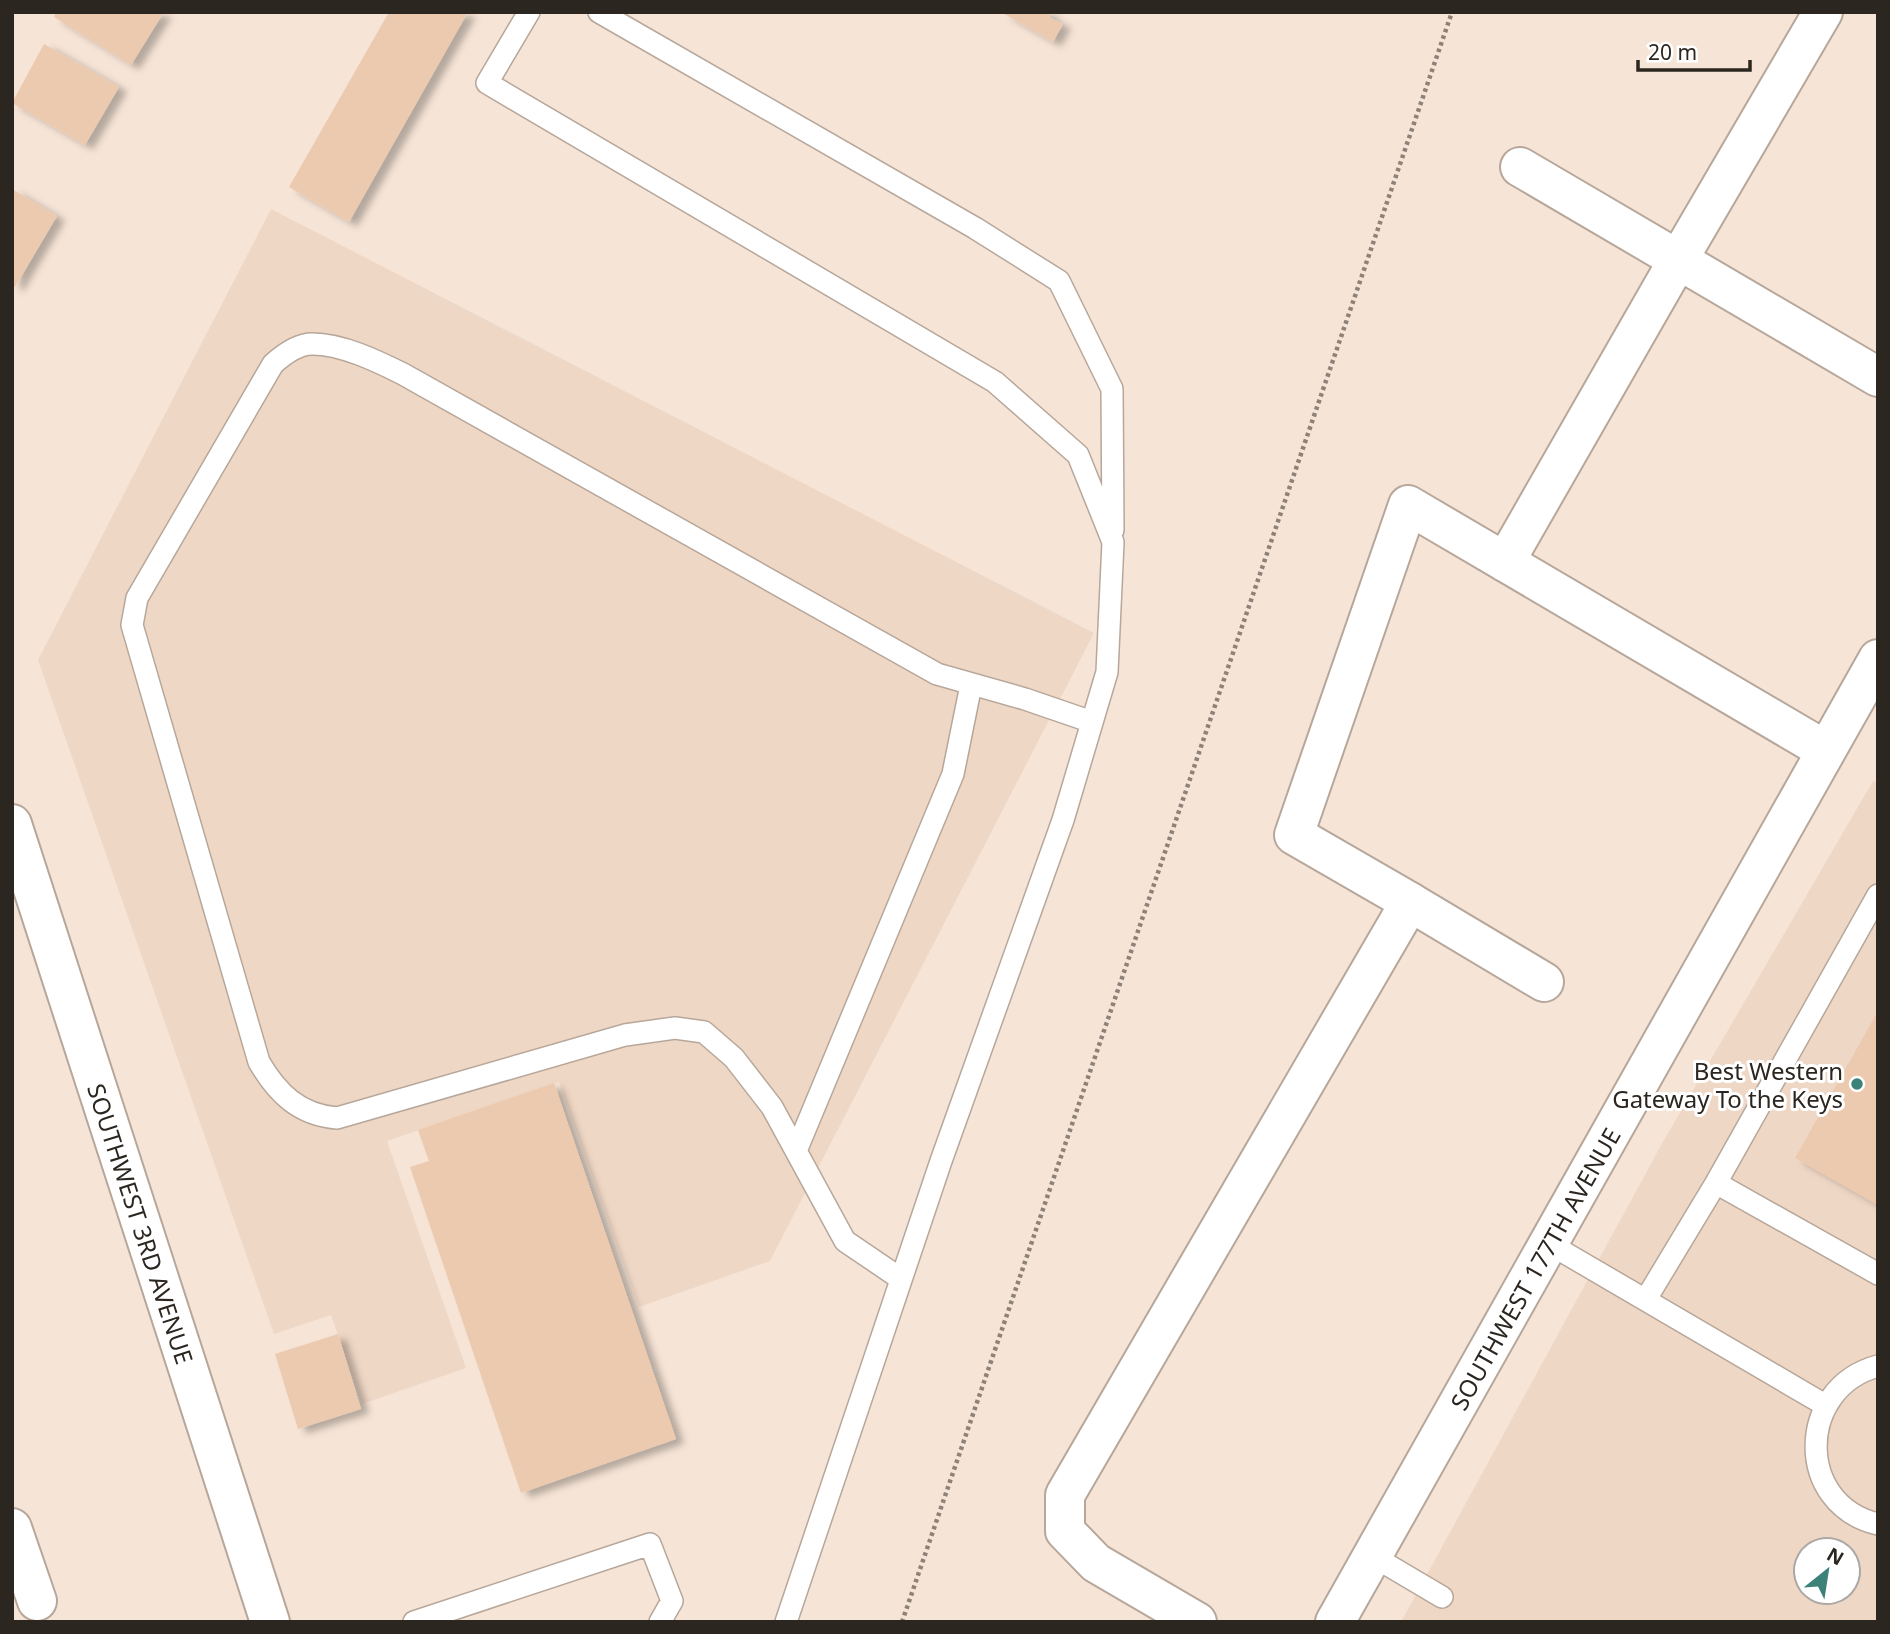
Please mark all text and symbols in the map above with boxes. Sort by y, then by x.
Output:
scale bar [1638,28,1750,72]
text: 20 m [1648,38,1697,66]
place label: Best Western Gateway To the Keys [1612,1054,1843,1115]
marker: Best Western Gateway To the Keys [1849,1076,1865,1092]
street label: SOUTHWEST 3RD AVENUE [80,1079,202,1368]
street label: SOUTHWEST 177TH AVENUE [1442,1121,1627,1415]
north arrow [1792,1536,1862,1606]
text: N [1822,1541,1849,1571]

